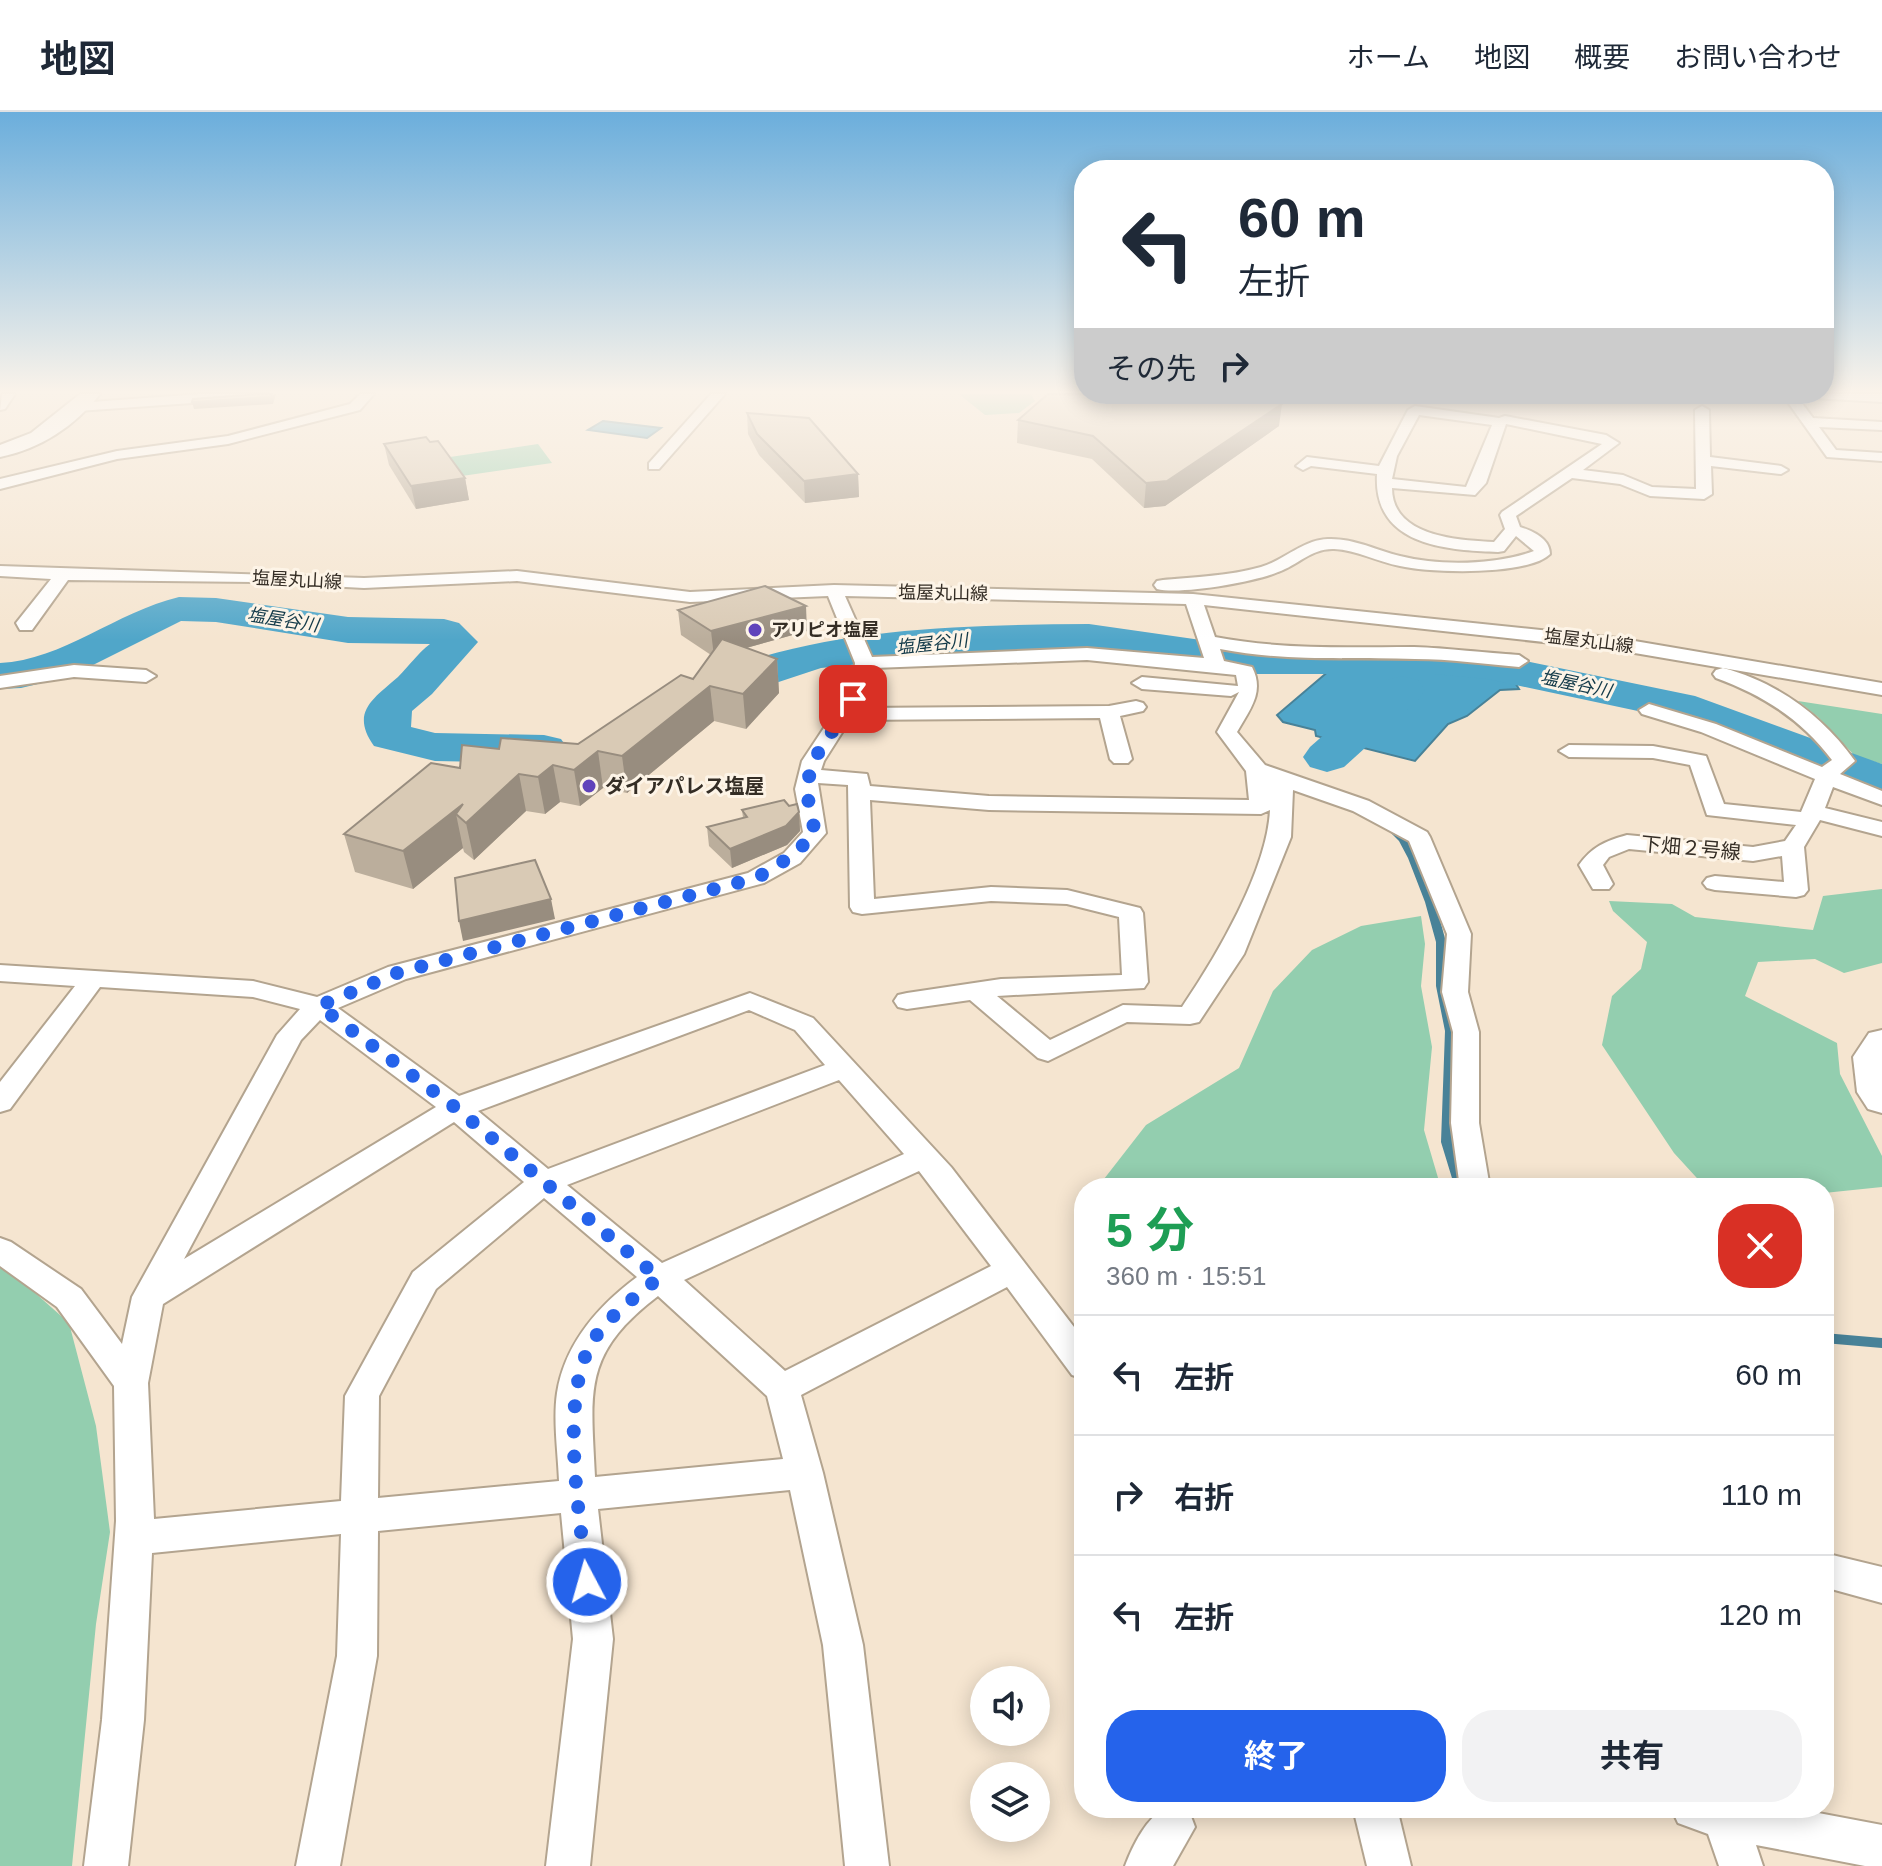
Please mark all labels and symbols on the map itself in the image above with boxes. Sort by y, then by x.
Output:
street label: 塩屋丸山線 [252,568,342,592]
street label: 塩屋丸山線 [898,582,988,604]
water label: 塩屋谷川 [246,604,322,636]
place label: アリピオ塩屋 [771,620,879,640]
marker: アリピオ塩屋 [746,621,764,639]
street label: 塩屋丸山線 [1543,626,1635,656]
water label: 塩屋谷川 [895,630,971,658]
pin [819,665,887,733]
water label: 塩屋谷川 [1539,667,1615,702]
place label: ダイアパレス塩屋 [605,775,765,797]
marker: ダイアパレス塩屋 [580,777,598,795]
street label: 下畑２号線 [1640,833,1742,863]
position arrow [545,1540,629,1624]

